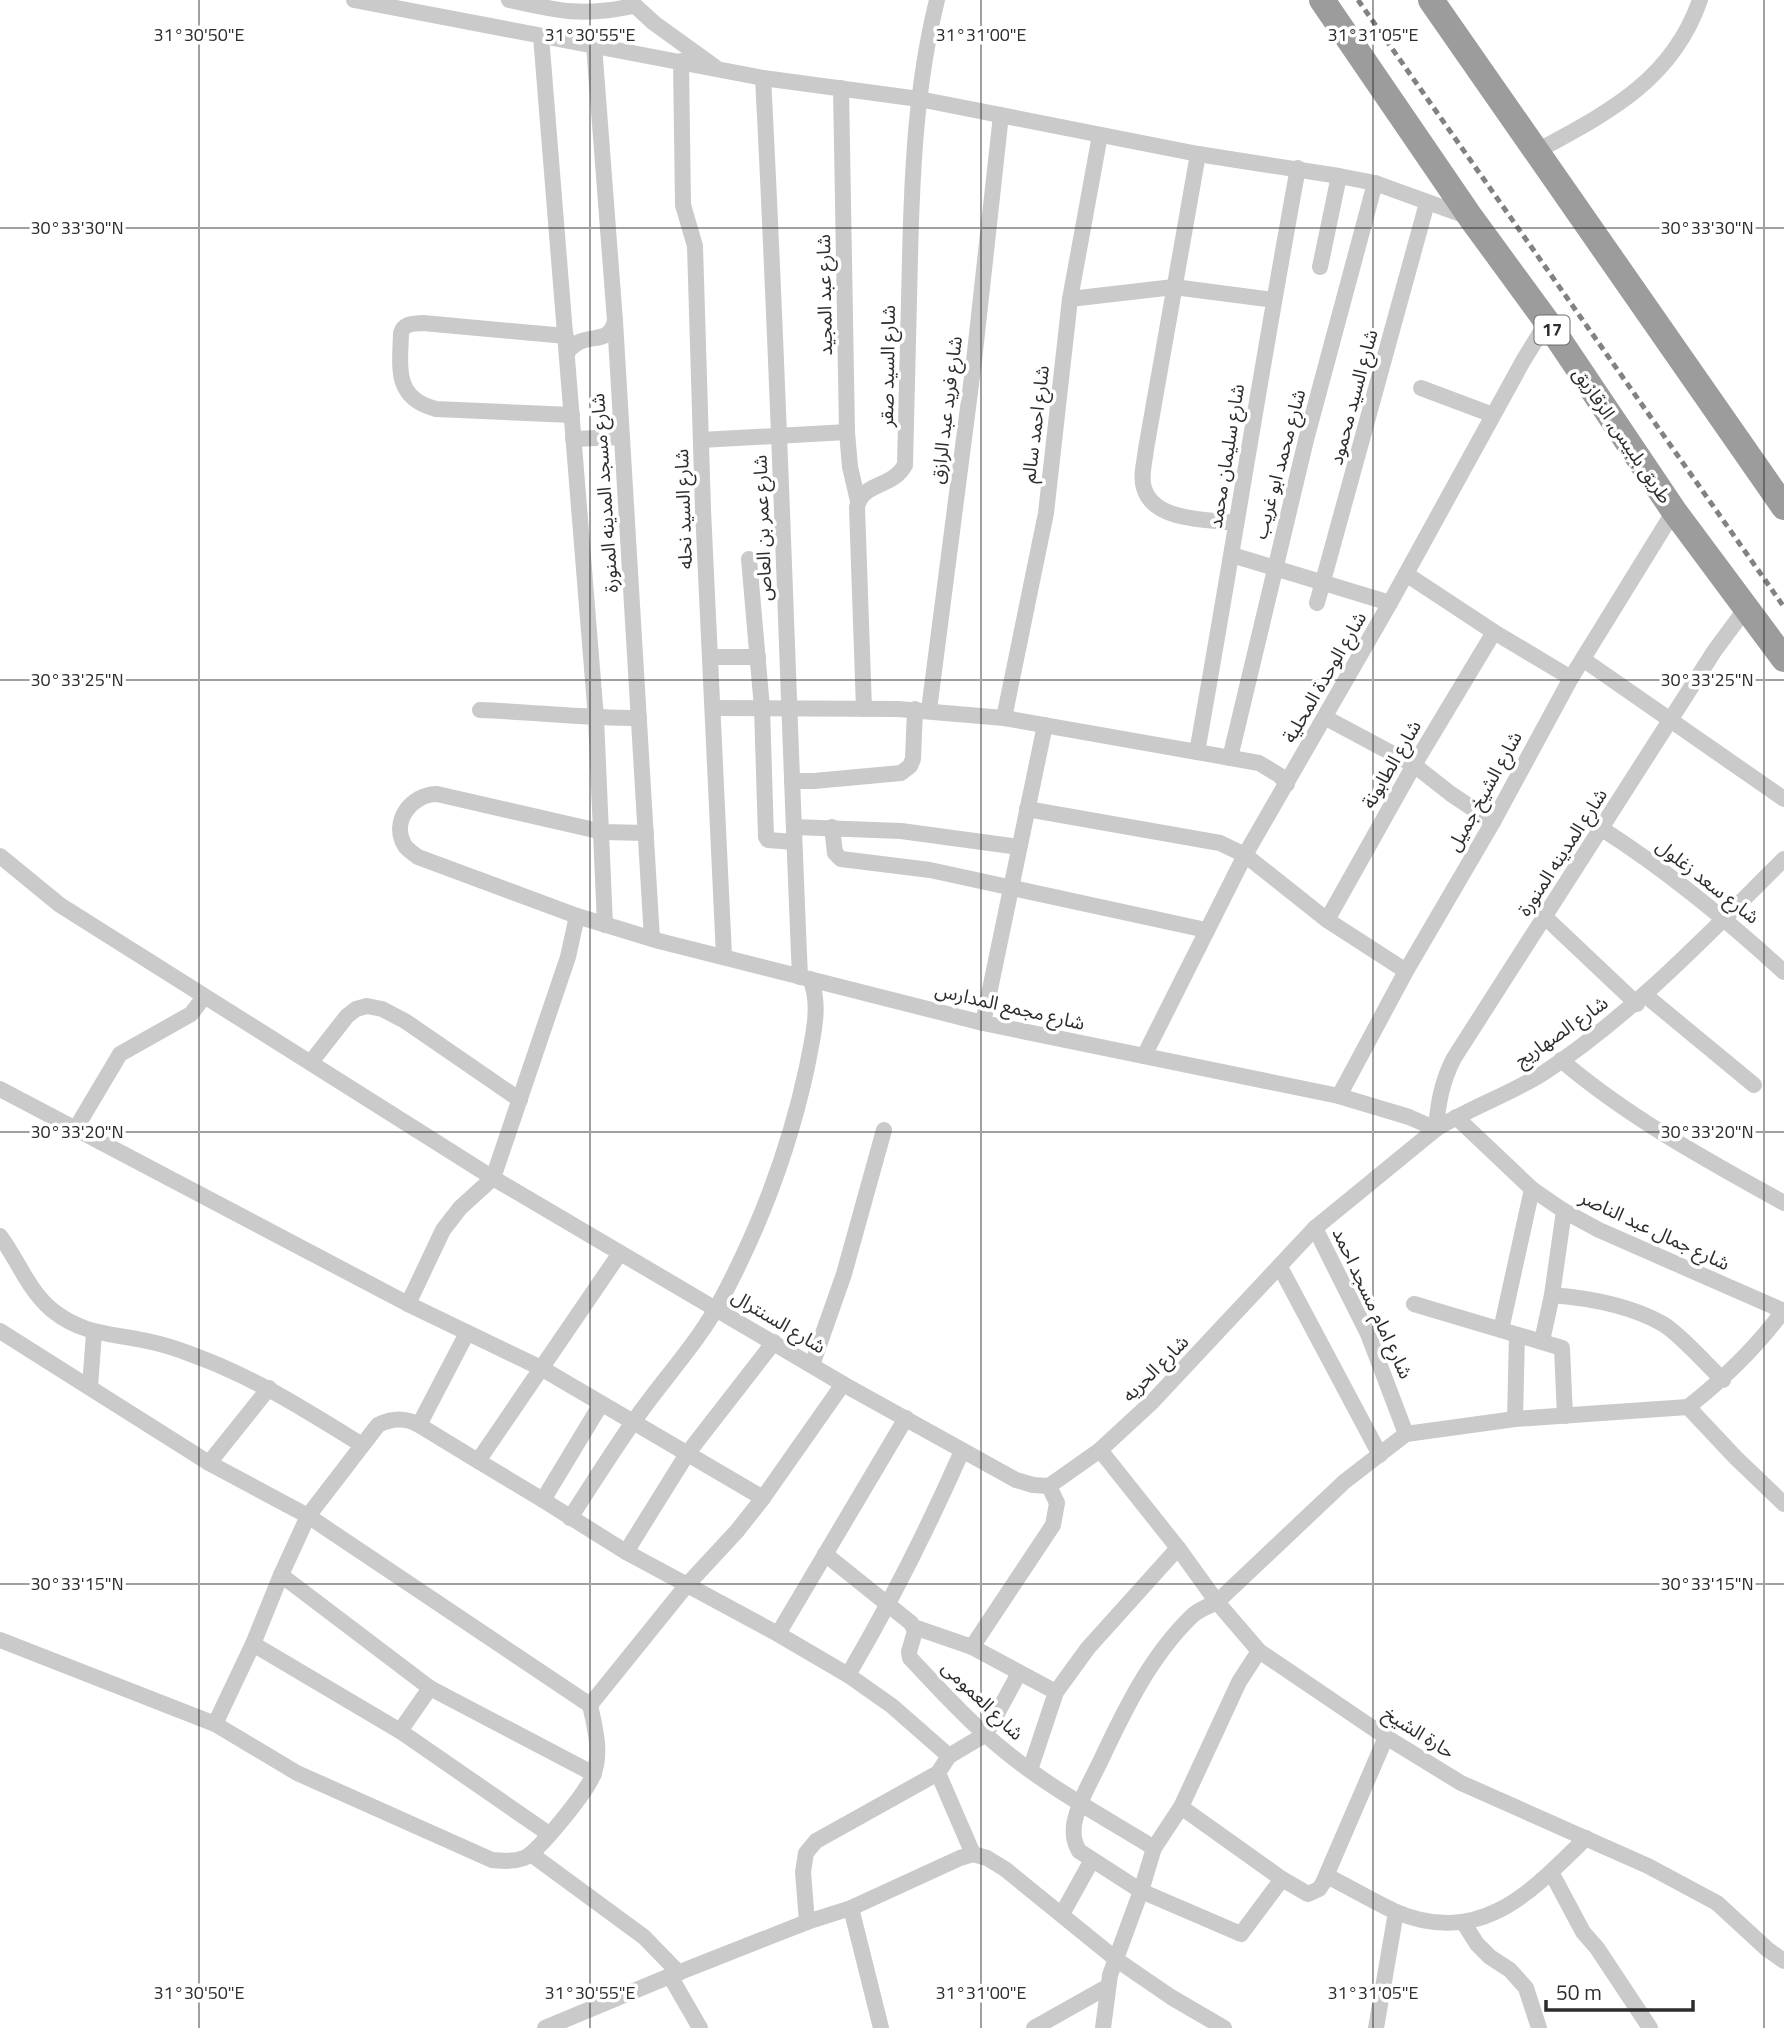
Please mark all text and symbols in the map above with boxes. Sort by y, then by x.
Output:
text: 31°30'50"E [154,21,245,48]
text: 31°30'55"E [545,21,636,48]
text: 31°31'00"E [936,21,1027,48]
text: 31°31'05"E [1328,21,1419,48]
text: 30°33'30"N [30,214,124,241]
text: 30°33'30"N [1660,214,1754,241]
street label: شارع عبد المجيد [808,234,839,356]
street label: شارع السيد صقر [871,305,902,428]
road number: 17 [1534,316,1570,344]
street label: شارع السيد محمود [1320,326,1385,468]
street label: شارع فريد عبد الرازق [922,334,969,486]
street label: طريق بلبيس, الزقازيق [1567,360,1680,509]
street label: شارع احمد سالم [1013,363,1057,485]
street label: شارع سليمان محمد [1200,382,1251,530]
street label: شارع محمد ابو غريب [1245,386,1312,542]
street label: شارع مسجد المدينه المنورة [582,392,625,594]
street label: شارع السيد نحله [666,448,699,570]
street label: شارع عمر بن العاص [744,454,779,602]
street label: شارع الوحدة المحلية [1274,606,1373,748]
text: 30°33'25"N [30,666,124,693]
text: 30°33'25"N [1660,666,1754,693]
street label: شارع الطابونة [1353,714,1428,813]
street label: شارع الشيخ جميل [1439,725,1529,857]
street label: شارع المدينه المنورة [1509,782,1614,921]
street label: شارع سعد زغلول [1650,831,1766,930]
street label: شارع مجمع المدارس [932,974,1088,1038]
street label: شارع الصهاريج [1508,988,1614,1074]
text: 30°33'20"N [30,1118,124,1145]
text: 30°33'20"N [1660,1118,1754,1145]
street label: شارع جمال عبد الناصر [1574,1182,1735,1277]
street label: شارع امام مسجد احمد [1325,1222,1421,1384]
street label: شارع السنترال [727,1281,832,1360]
street label: شارع الحريه [1114,1327,1195,1408]
text: 30°33'15"N [30,1570,124,1597]
text: 30°33'15"N [1660,1570,1754,1597]
street label: شارع العمومى [936,1653,1031,1746]
street label: حارة الشيخ [1377,1698,1461,1766]
scale bar [1546,1968,1693,2012]
text: 50 m [1556,1976,1602,2008]
text: 31°30'50"E [154,1979,245,2006]
text: 31°30'55"E [545,1979,636,2006]
text: 31°31'00"E [936,1979,1027,2006]
text: 31°31'05"E [1328,1979,1419,2006]

